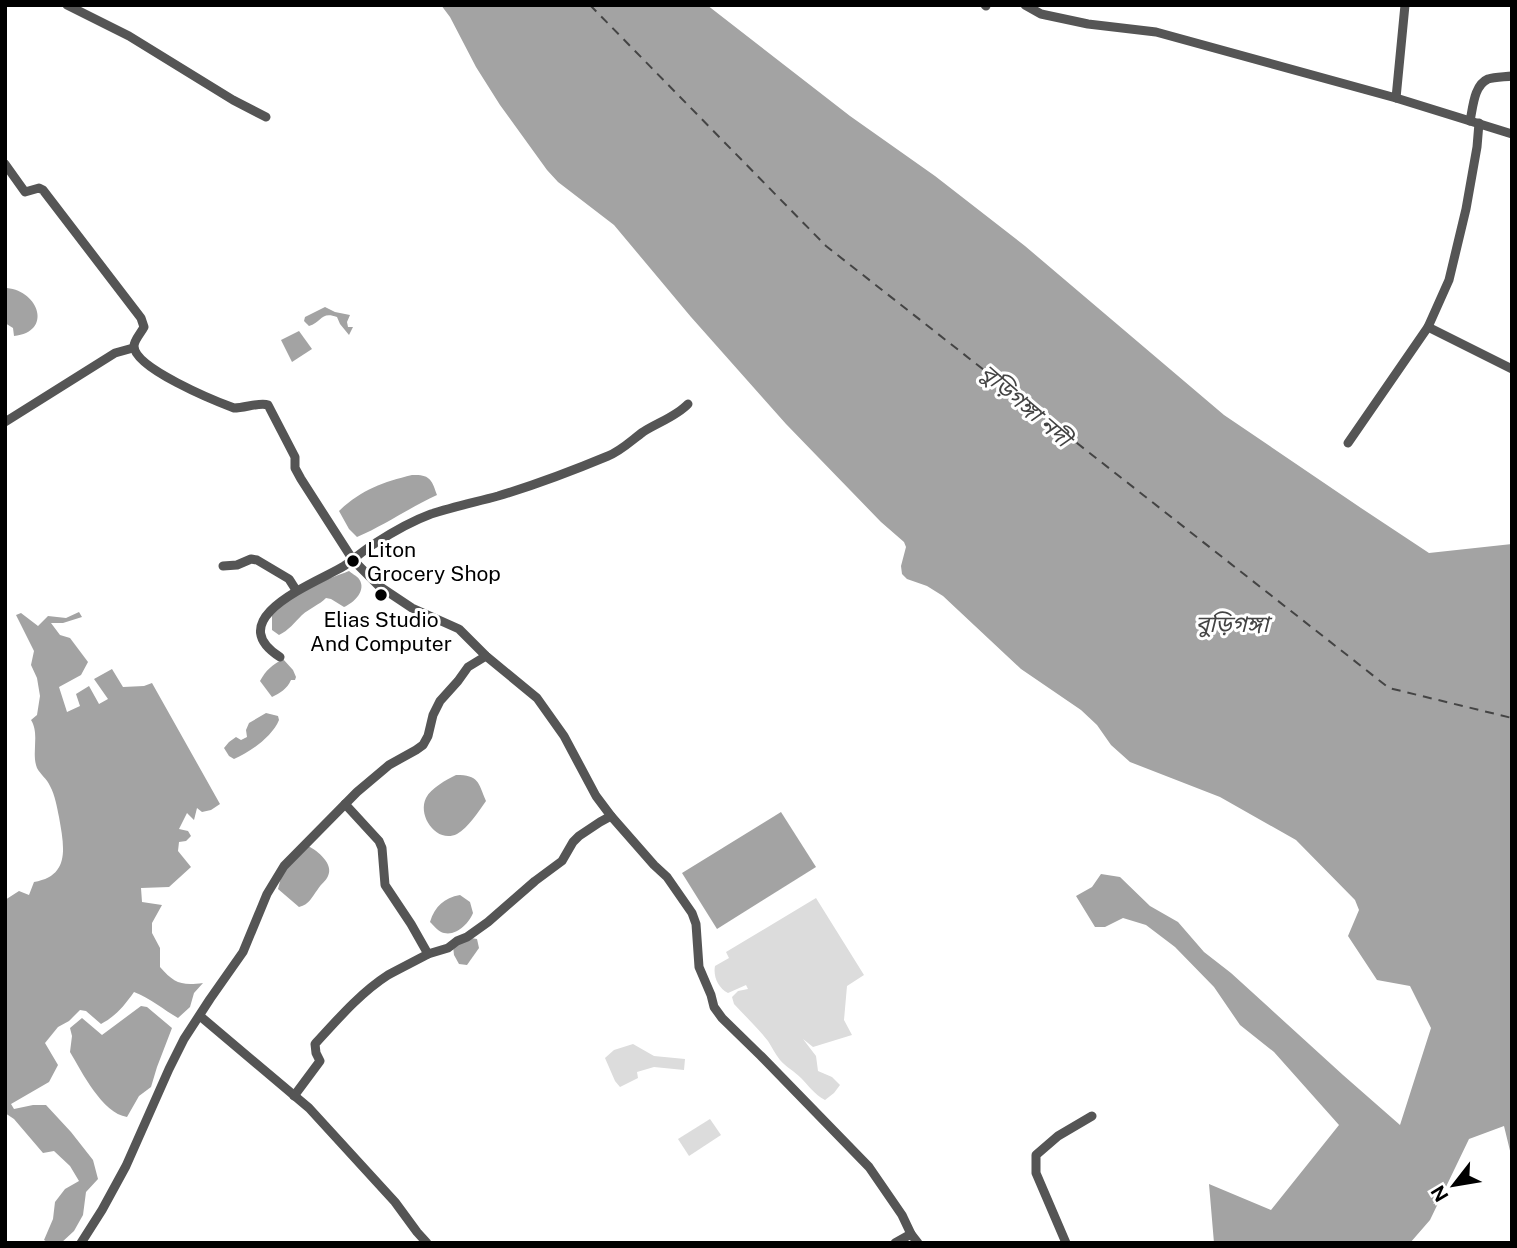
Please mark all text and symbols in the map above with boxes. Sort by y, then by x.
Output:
water label: বুড়িগঙ্গা নদী [974,358,1080,455]
place label: Liton Grocery Shop [367,537,501,586]
marker: Liton Grocery Shop [345,553,361,569]
marker: Elias Studio And Computer [373,587,389,603]
place label: Elias Studio And Computer [310,607,452,656]
water label: বুড়িগঙ্গা [1195,610,1272,638]
north arrow [1419,1150,1489,1220]
text: N [1426,1182,1453,1206]

